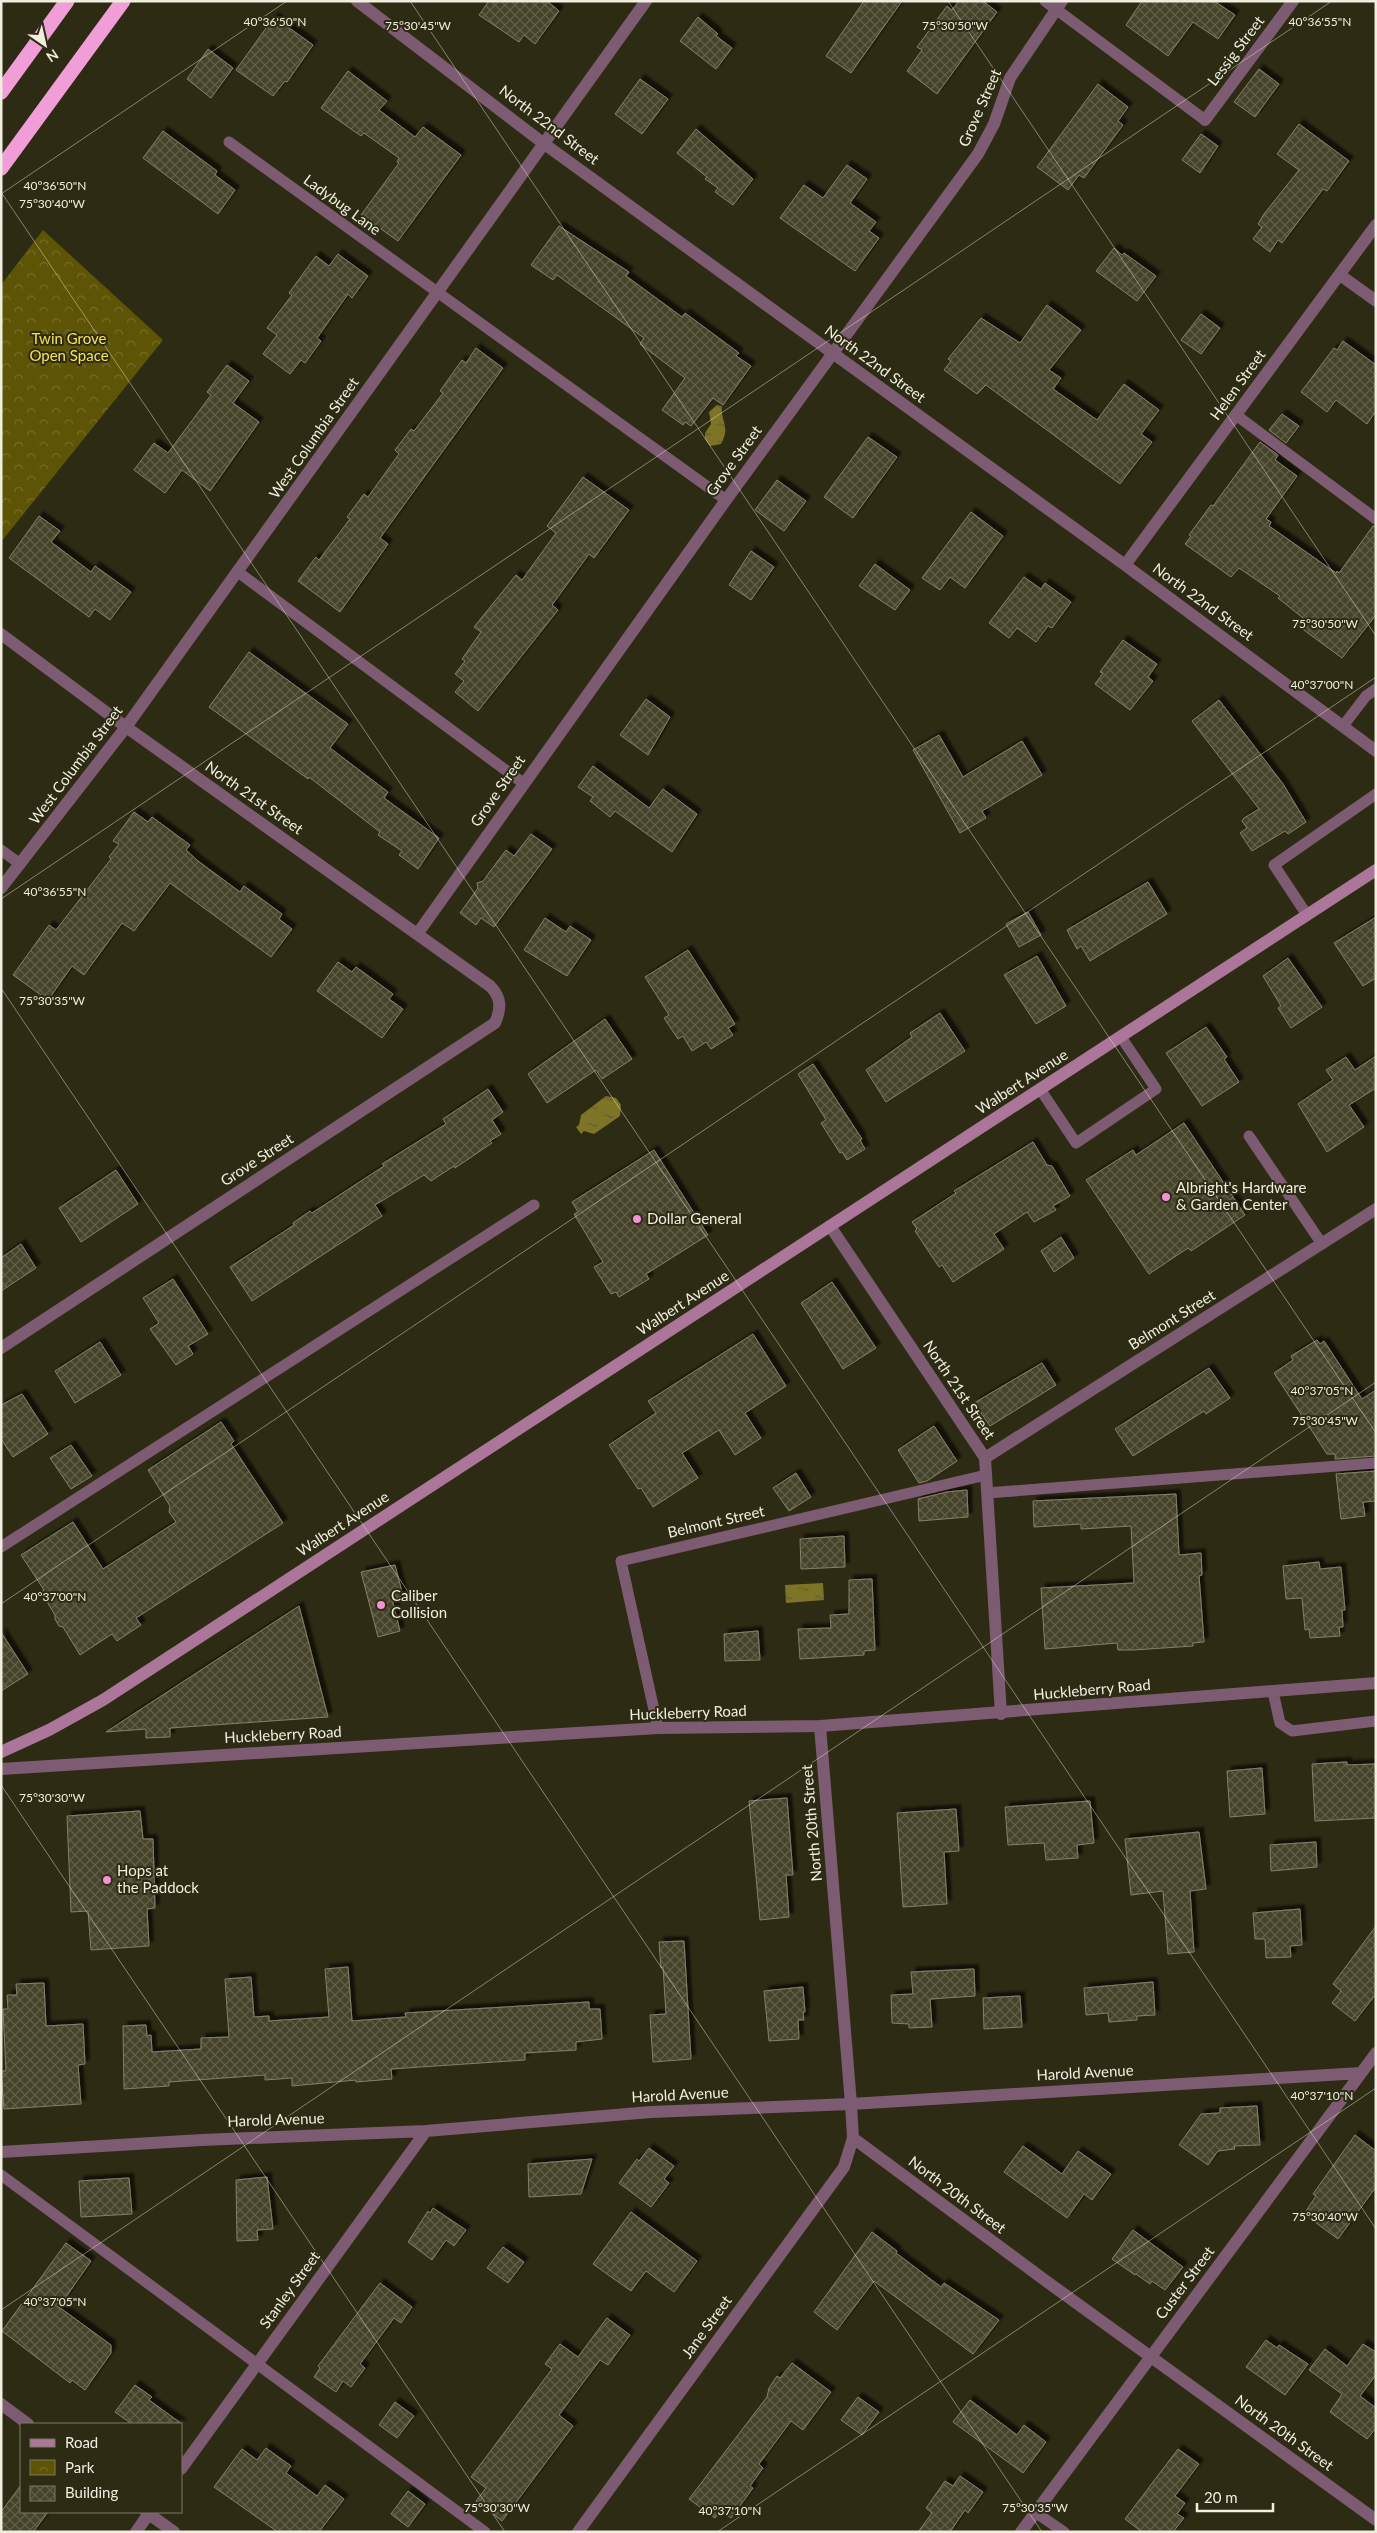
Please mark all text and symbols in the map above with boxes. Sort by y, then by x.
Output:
street label: Lessig Street [1203,11,1268,89]
text: 40°36'50"N [244,14,306,29]
text: 40°36'55"N [1289,14,1351,29]
text: 75°30'45"W [385,18,452,33]
text: 75°30'50"W [922,18,989,33]
north arrow [20,20,70,70]
text: N [43,46,62,66]
street label: Grove Street [954,65,1004,149]
street label: North 22nd Street [496,81,604,168]
street label: Ladybug Lane [300,170,385,238]
text: 40°36'50"N [24,178,86,193]
text: 75°30'40"W [19,196,86,211]
street label: North 22nd Street [822,321,930,406]
park label: Twin Grove Open Space [29,329,109,364]
street label: Helen Street [1206,345,1269,423]
street label: West Columbia Street [265,373,362,501]
street label: Grove Street [701,421,765,499]
street label: North 22nd Street [1150,559,1258,644]
text: 75°30'50"W [1292,616,1359,631]
text: 40°37'00"N [1291,677,1353,692]
street label: West Columbia Street [25,701,126,827]
street label: Grove Street [466,751,529,830]
street label: North 21st Street [202,757,307,838]
text: 40°36'55"N [24,884,86,899]
text: 75°30'35"W [19,993,86,1008]
street label: Walbert Avenue [972,1045,1071,1118]
street label: Grove Street [217,1129,297,1189]
place label: Albright's Hardware & Garden Center [1176,1178,1306,1213]
marker: Albright's Hardware & Garden Center [1160,1191,1172,1203]
place label: Dollar General [647,1209,742,1227]
marker: Dollar General [631,1213,643,1225]
street label: Walbert Avenue [633,1266,732,1339]
street label: Belmont Street [1125,1285,1219,1353]
street label: North 21st Street [920,1337,1000,1443]
text: 40°37'05"N [1291,1383,1353,1398]
text: 75°30'45"W [1292,1413,1359,1428]
street label: Walbert Avenue [293,1487,392,1560]
street label: Belmont Street [666,1501,767,1541]
place label: Caliber Collision [391,1586,447,1621]
text: 40°37'00"N [24,1589,86,1604]
marker: Caliber Collision [375,1599,387,1611]
street label: Huckleberry Road [1033,1675,1151,1703]
street label: Huckleberry Road [629,1701,747,1723]
street label: Huckleberry Road [224,1722,342,1746]
street label: North 20th Street [797,1763,825,1882]
text: 75°30'30"W [19,1790,86,1805]
place label: Hops at the Paddock [117,1861,199,1896]
marker: Hops at the Paddock [101,1874,113,1886]
street label: Harold Avenue [1036,2060,1134,2084]
street label: Harold Avenue [631,2082,729,2106]
text: 40°37'10"N [1291,2088,1353,2103]
street label: Harold Avenue [227,2108,325,2130]
street label: North 20th Street [905,2152,1010,2237]
text: 75°30'40"W [1292,2209,1359,2224]
street label: Custer Street [1151,2242,1218,2322]
street label: Stanley Street [255,2247,324,2331]
street label: Jane Street [677,2291,735,2361]
text: 40°37'05"N [24,2294,86,2309]
street label: North 20th Street [1232,2390,1338,2474]
legend [20,2423,182,2513]
text: Road [65,2433,98,2451]
text: Park [65,2458,95,2476]
scale bar [1197,2480,1273,2512]
text: Building [65,2483,118,2501]
text: 20 m [1204,2488,1238,2506]
text: 75°30'30"W [464,2500,531,2515]
text: 75°30'35"W [1002,2500,1069,2515]
text: 40°37'10"N [699,2503,761,2518]

